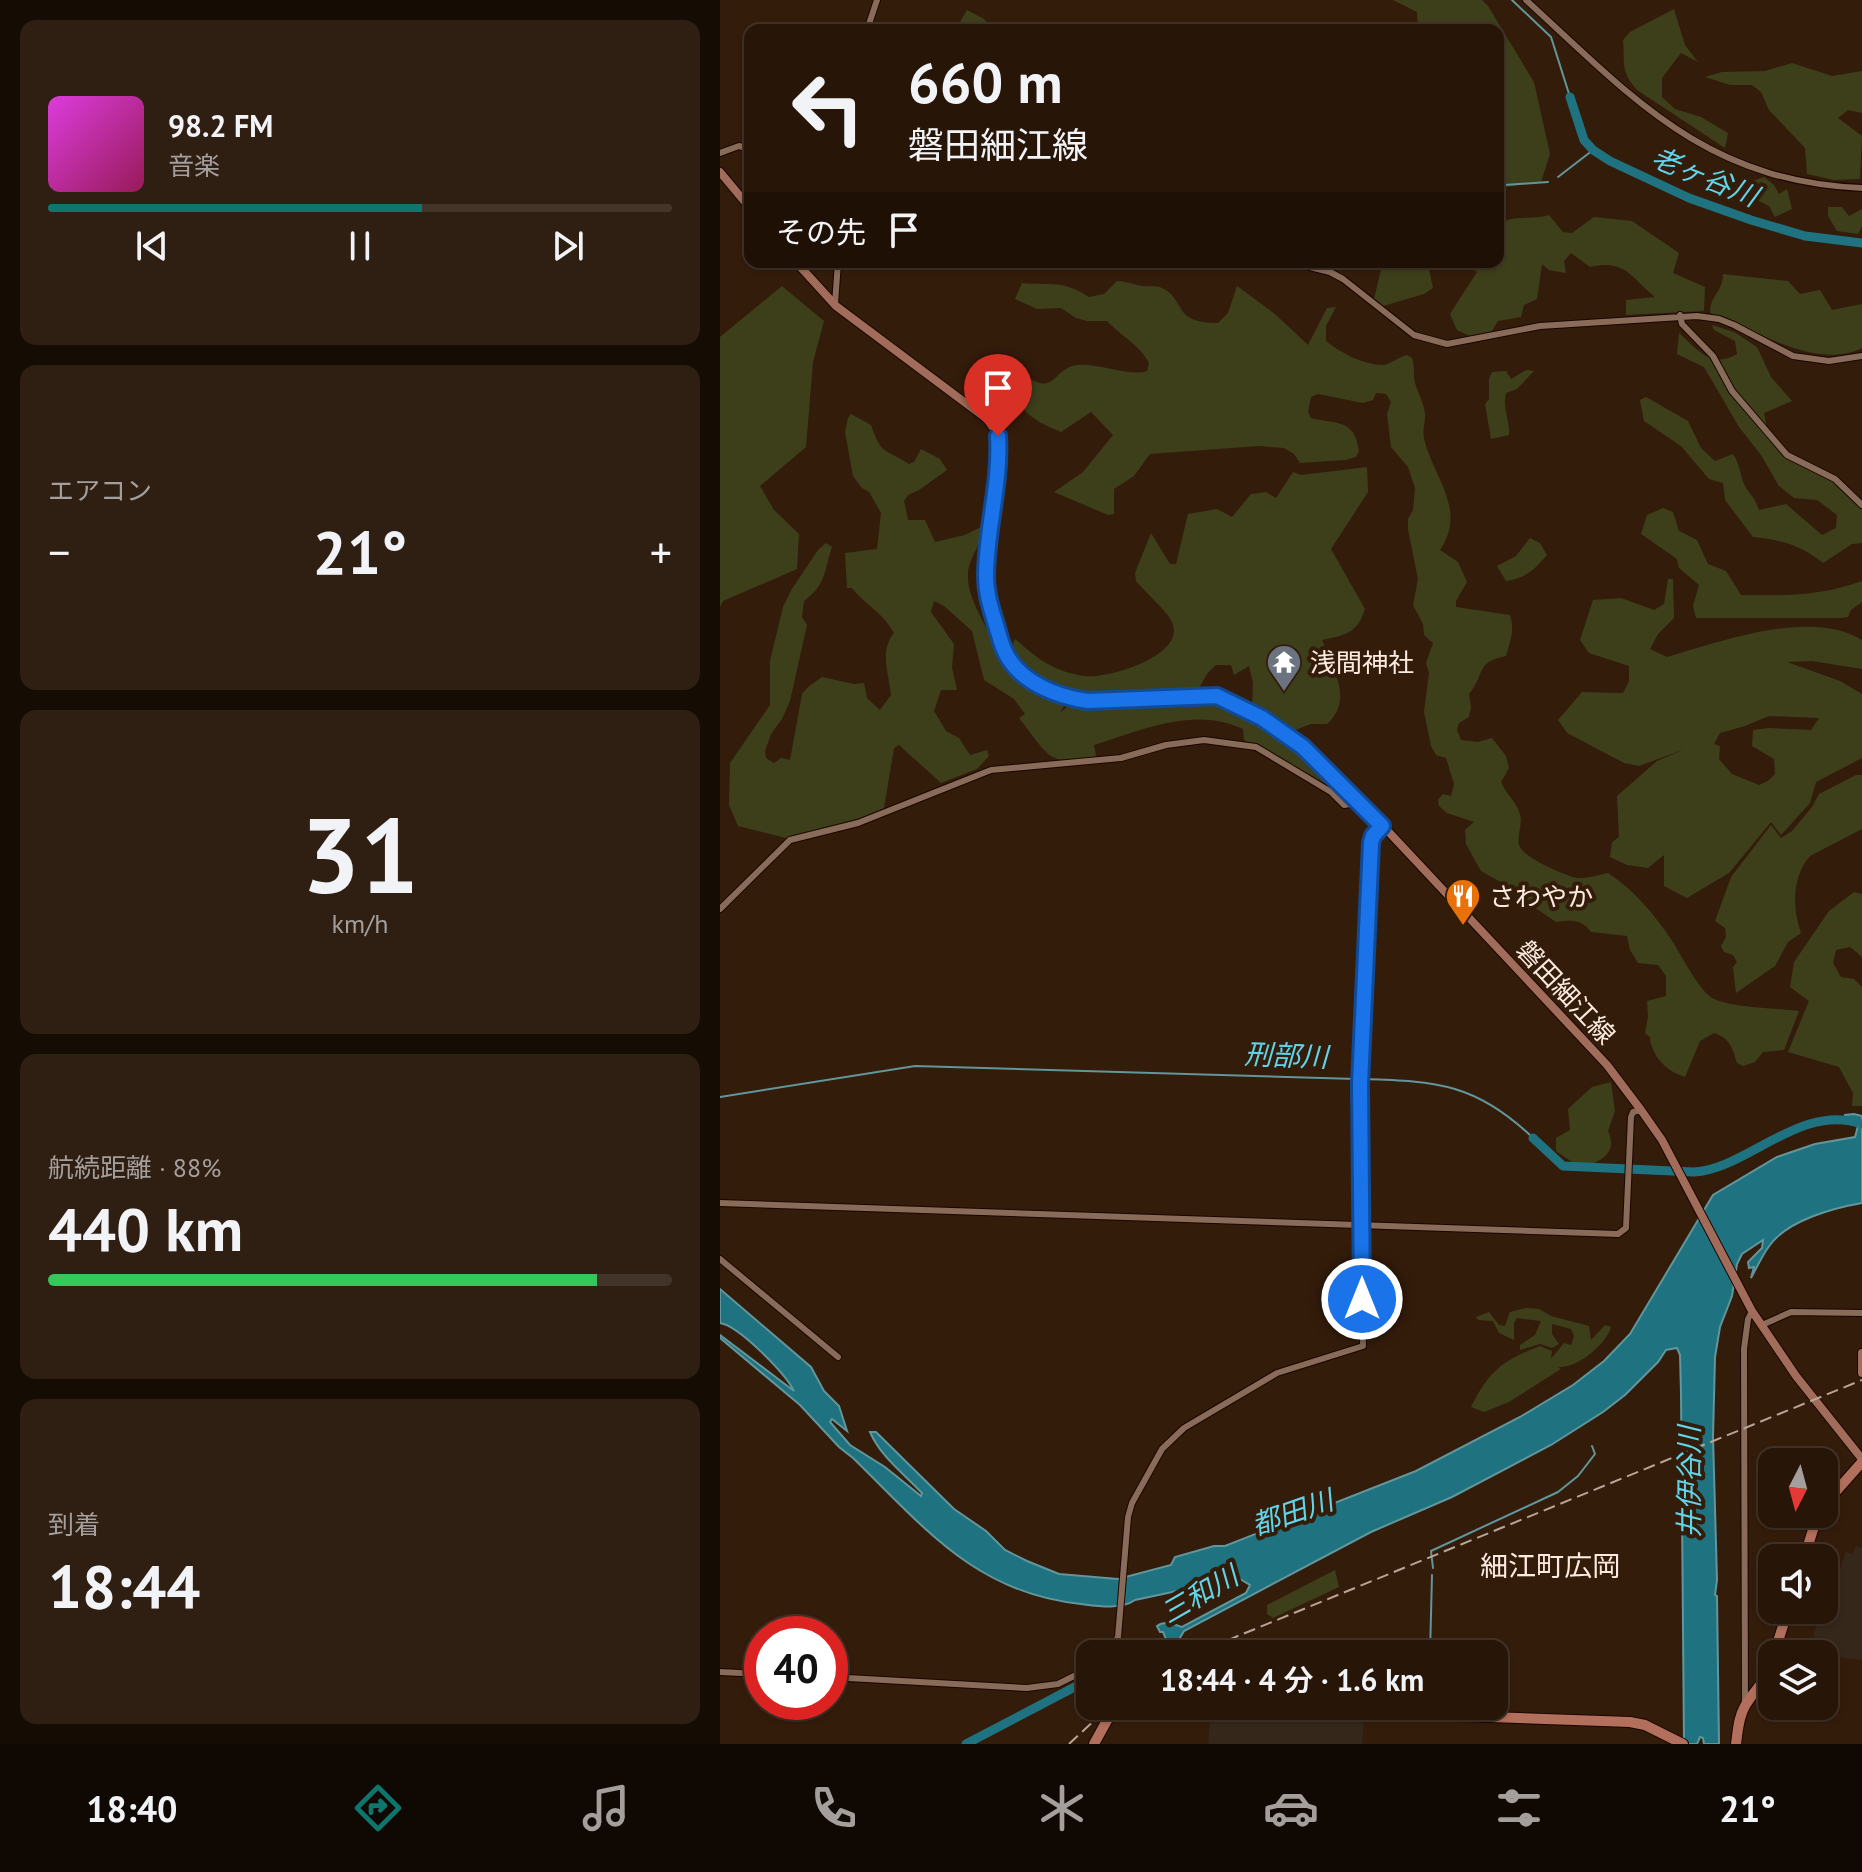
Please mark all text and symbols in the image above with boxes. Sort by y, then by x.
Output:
text: 660 m [908,46,1063,118]
icon: left [776,56,880,160]
text: 98.2 FM [168,106,273,145]
text: 磐田細江線 [908,121,1088,168]
water label: 老ヶ谷川 [1646,138,1767,215]
text: 音楽 [168,149,220,182]
icon: arrive [882,208,926,252]
text: その先 [776,212,866,251]
icon: previous [130,224,174,268]
icon: pause [338,224,382,268]
icon: next [546,224,590,268]
pin [964,354,1032,436]
icon: arrive [976,366,1020,410]
text: エアコン [48,474,152,507]
text: 21° [313,513,407,591]
text: − [48,523,70,580]
text: + [650,523,672,580]
temple icon: 浅間神社 [1265,643,1303,693]
place label: 浅間神社 [1310,646,1414,679]
text: 31 [301,787,419,922]
restaurant icon: さわやか [1444,877,1482,927]
place label: さわやか [1489,880,1593,913]
text: km/h [332,907,389,940]
street label: 磐田細江線 [1510,933,1622,1051]
water label: 刑部川 [1243,1035,1332,1075]
text: 航続距離 · 88% [48,1151,221,1184]
text: 440 km [48,1190,243,1268]
position arrow [1320,1257,1404,1341]
water label: 井伊谷川 [1670,1423,1707,1538]
north arrow [1758,1448,1838,1528]
map controls [1758,1448,1838,1720]
water label: 都田川 [1246,1480,1341,1543]
text: 到着 [48,1508,100,1541]
button: sound [1758,1544,1838,1624]
text: 18:44 [48,1547,200,1625]
district label: 細江町広岡 [1480,1547,1620,1584]
water label: 三和川 [1153,1555,1247,1631]
speed limit sign: 40 [744,1616,848,1720]
button: layers [1758,1640,1838,1720]
text: 18:44 · 4 分 · 1.6 km [1160,1660,1424,1699]
icon: directions [350,1780,406,1836]
icon: music [578,1780,634,1836]
icon: phone [806,1780,862,1836]
icon: climate [1034,1780,1090,1836]
icon: car [1263,1780,1319,1836]
icon: filters [1491,1780,1547,1836]
text: 18:40 [86,1785,177,1832]
text: 21° [1719,1785,1776,1832]

